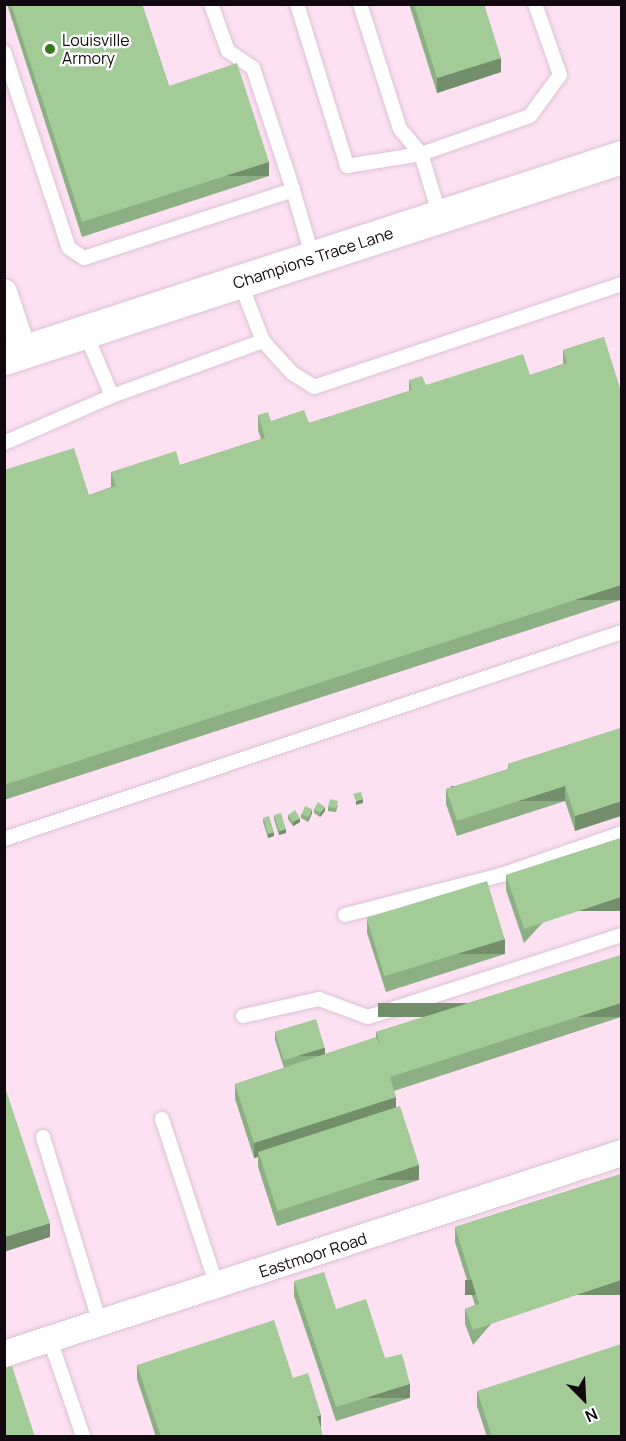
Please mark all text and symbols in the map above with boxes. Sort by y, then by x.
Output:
place label: Louisville Armory [62,30,130,68]
marker: Louisville Armory [43,42,57,56]
street label: Champions Trace Lane [230,223,396,293]
street label: Eastmoor Road [257,1229,369,1281]
north arrow [554,1369,614,1429]
text: N [582,1403,601,1428]

